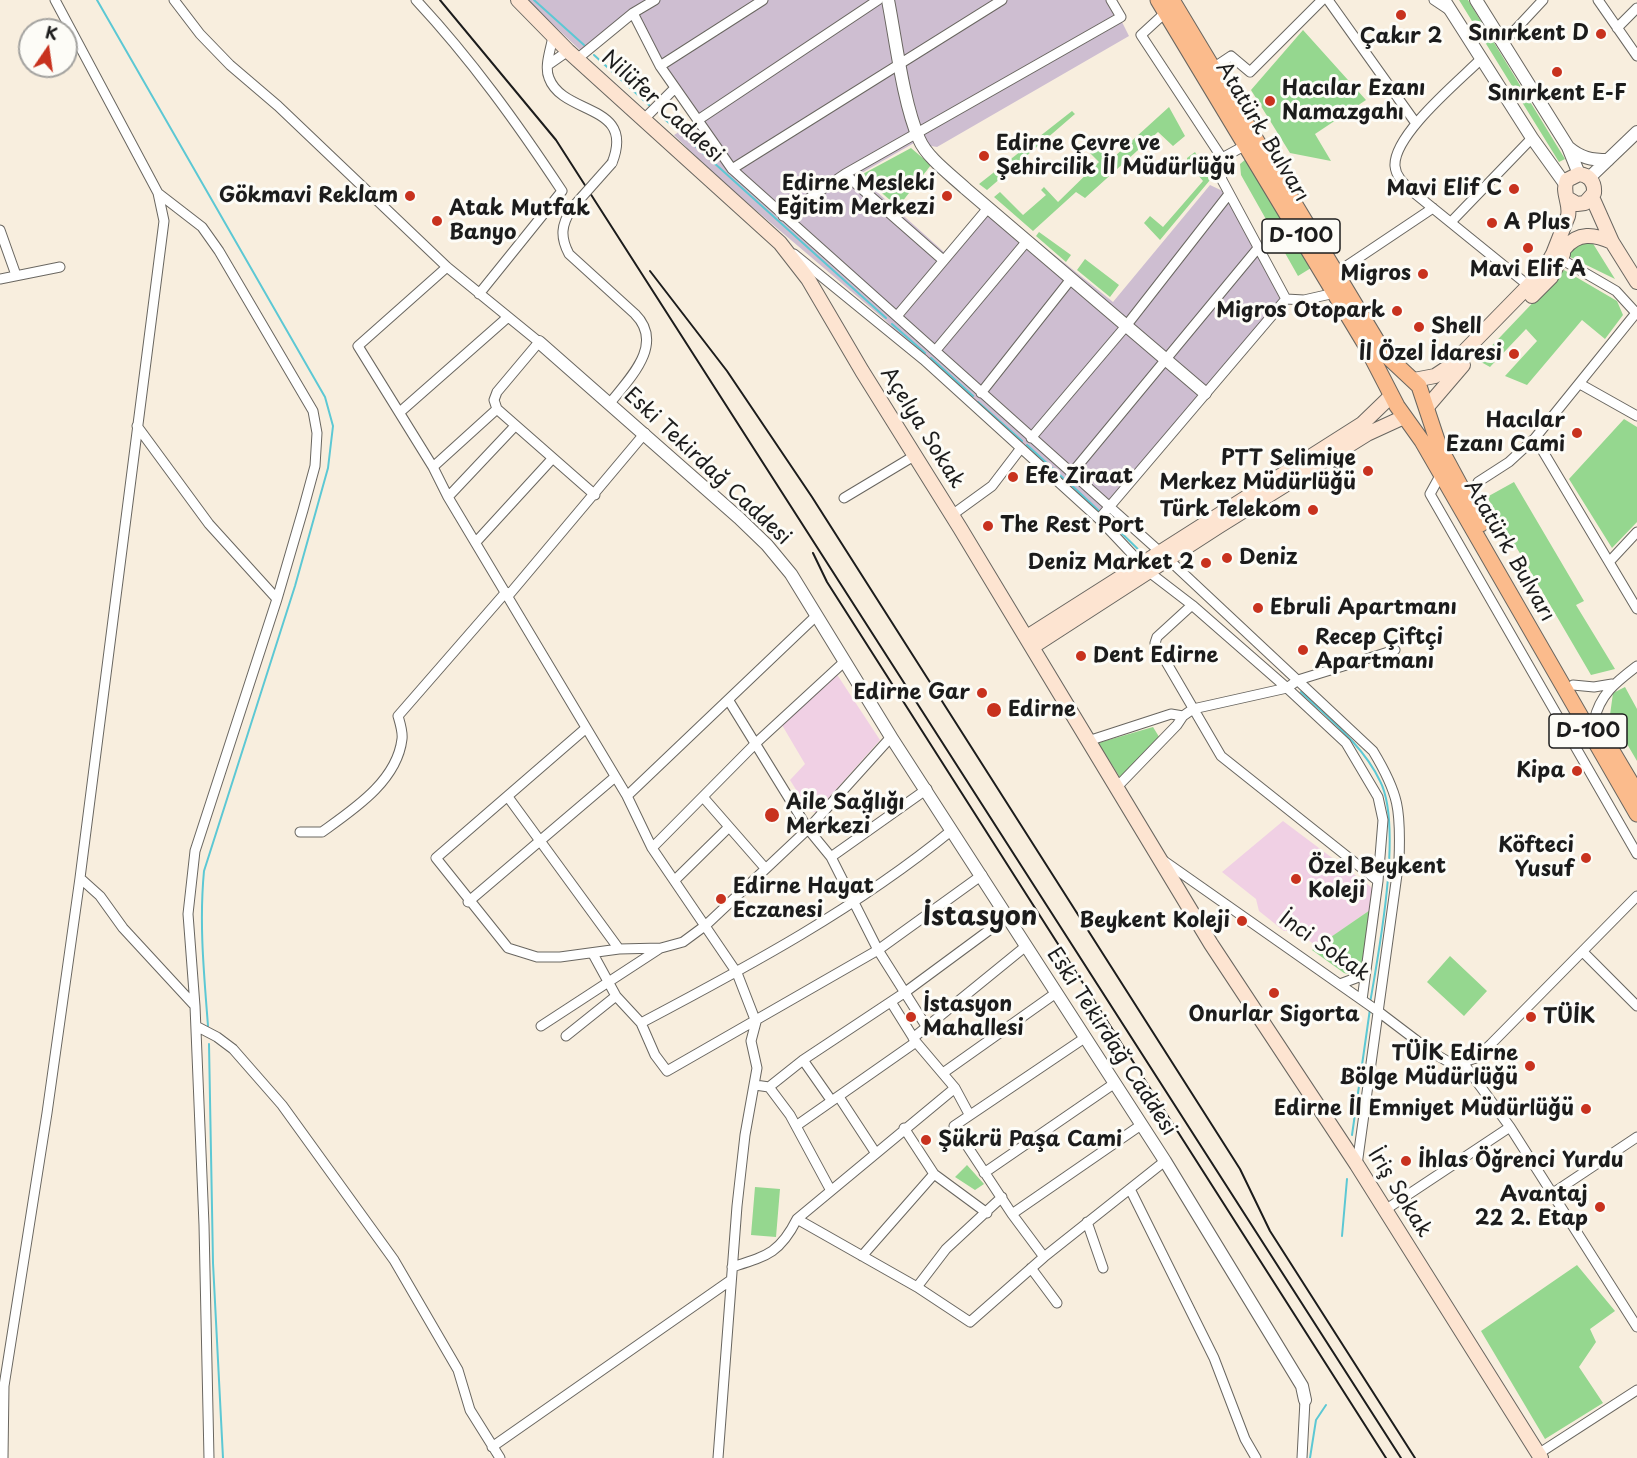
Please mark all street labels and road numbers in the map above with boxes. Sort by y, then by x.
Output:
street label: Nilüfer Caddesi [596,46,728,168]
street label: Atatürk Bulvarı [1210,57,1314,207]
road number: D-100 [1262,219,1340,253]
street label: Açelya Sokak [875,363,969,493]
street label: Eski Tekirdağ Caddesi [618,383,796,551]
street label: Atatürk Bulvarı [1458,476,1560,626]
road number: D-100 [1549,714,1627,748]
street label: İnci Sokak [1274,906,1374,988]
street label: Eski Tekirdağ Caddesi [1041,943,1181,1141]
street label: İriş Sokak [1362,1144,1436,1242]

